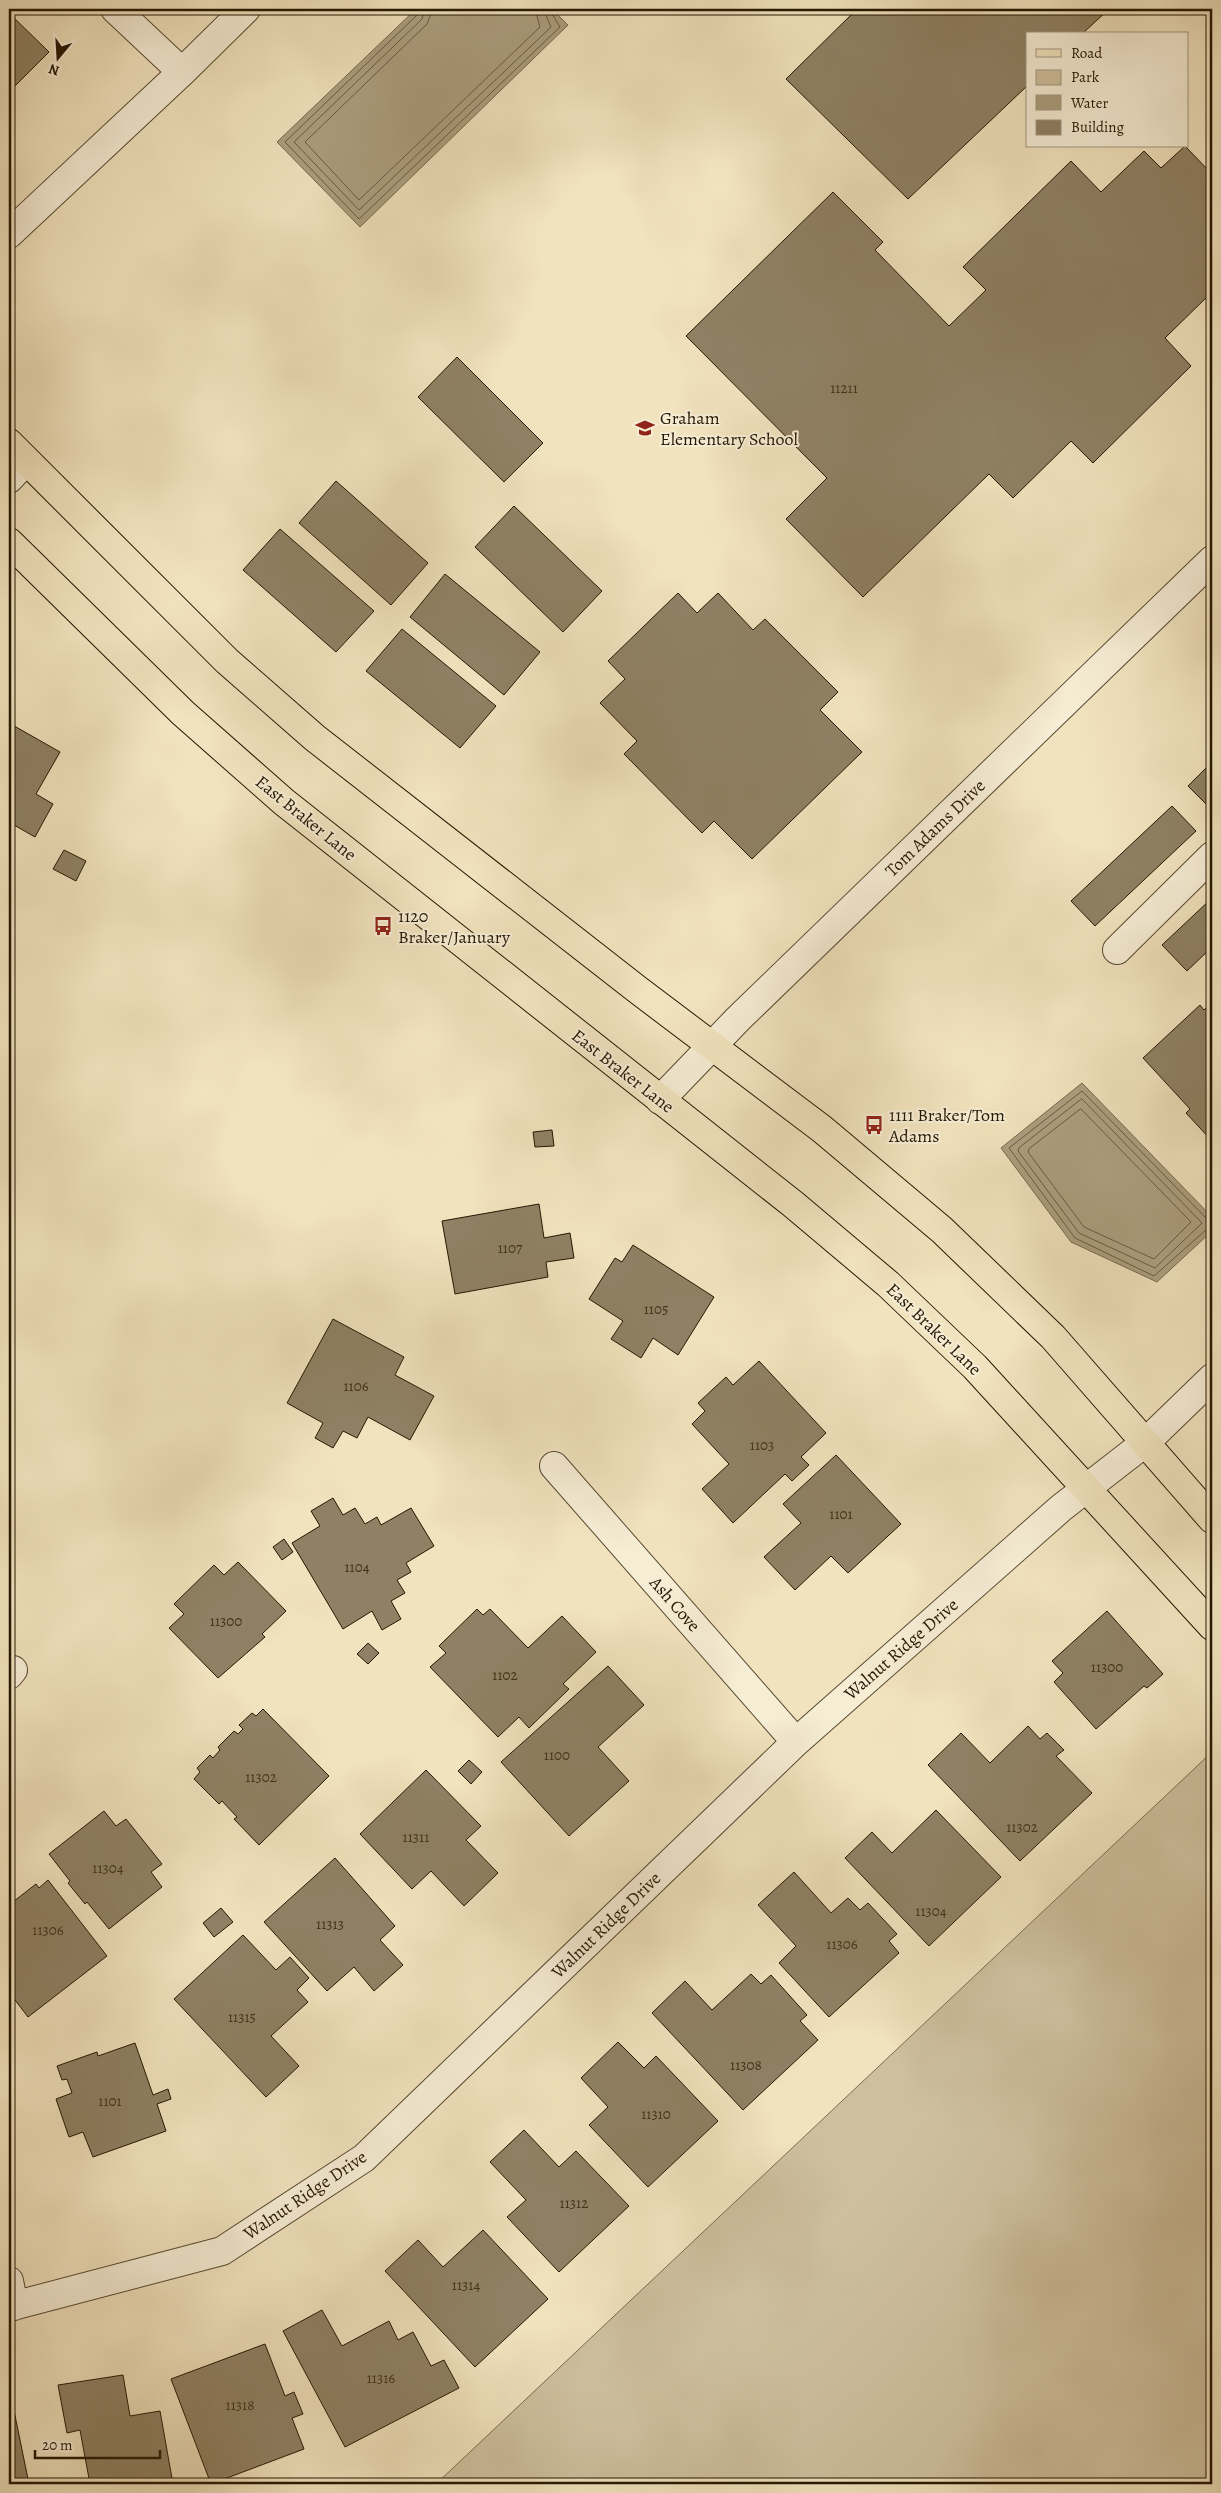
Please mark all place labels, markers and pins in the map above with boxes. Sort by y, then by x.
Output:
place label: Graham Elementary School [660,406,798,451]
school or university icon: Graham Elementary School [634,417,656,439]
place label: 1120 Braker/January [398,904,511,949]
bus stop icon: 1120 Braker/January [372,915,394,937]
place label: 1111 Braker/Tom Adams [888,1103,1005,1148]
bus stop icon: 1111 Braker/Tom Adams [863,1114,885,1136]

